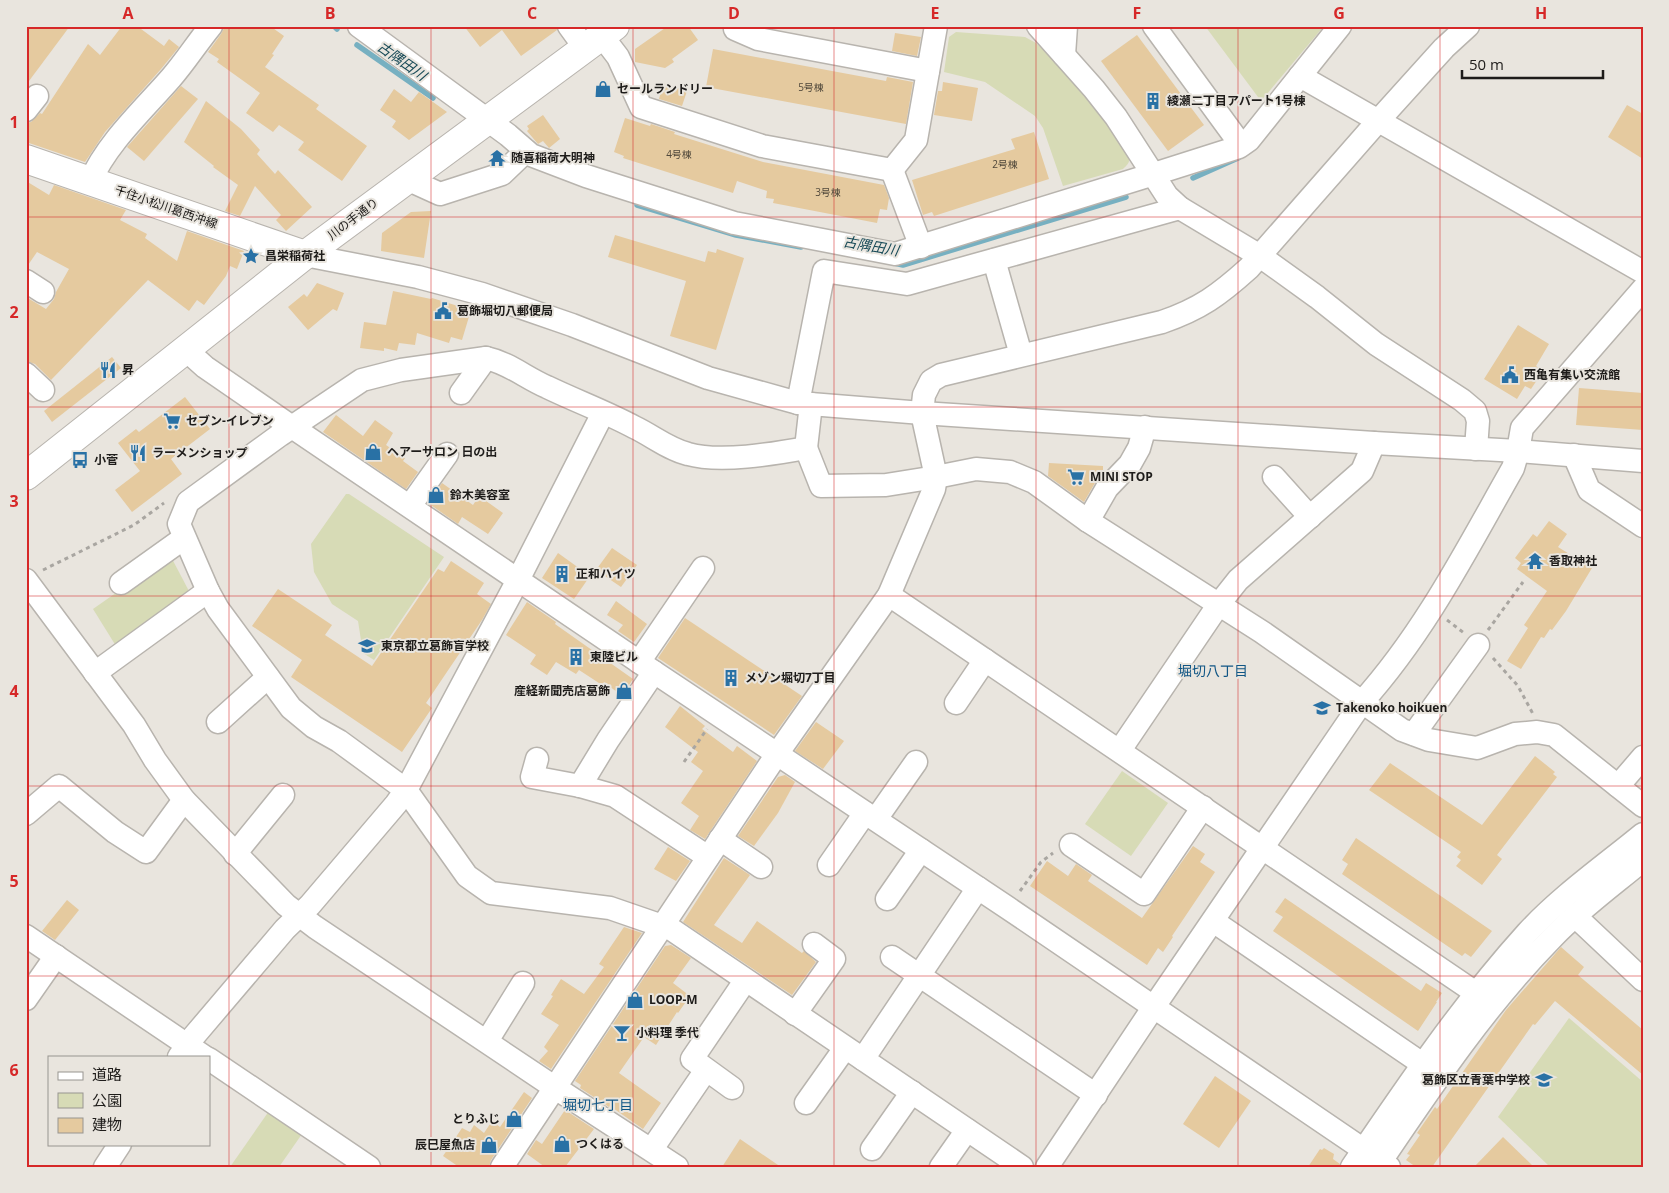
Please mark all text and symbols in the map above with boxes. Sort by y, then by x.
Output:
text: A [122,2,134,24]
text: B [325,2,335,24]
text: C [527,2,537,24]
text: D [728,2,740,24]
text: E [931,2,940,24]
text: F [1133,2,1141,24]
text: G [1333,2,1345,24]
text: H [1535,2,1547,24]
water label: 古隅田川 [374,37,432,86]
scale bar [1462,48,1603,80]
text: 50 m [1469,54,1504,74]
shop icon: セールランドリー [593,79,613,99]
place label: セールランドリー [617,80,713,97]
house number: 5号棟 [798,80,824,94]
building icon: 綾瀬二丁目アパート1号棟 [1143,91,1163,111]
place label: 綾瀬二丁目アパート1号棟 [1167,92,1306,109]
text: 1 [9,111,19,133]
house number: 4号棟 [666,147,692,161]
temple icon: 随喜稲荷大明神 [487,148,507,168]
place label: 随喜稲荷大明神 [511,149,595,166]
house number: 2号棟 [992,157,1018,171]
street label: 千住小松川葛西沖線 [112,181,220,232]
house number: 3号棟 [815,185,841,199]
street label: 川の手通り [324,194,382,243]
water label: 古隅田川 [842,231,902,260]
place icon: 昌栄稲荷社 [241,246,261,266]
place label: 昌栄稲荷社 [265,247,325,264]
text: 2 [9,301,19,323]
public building icon: 葛飾堀切八郵便局 [433,301,453,321]
place label: 葛飾堀切八郵便局 [457,302,553,319]
restaurant icon: 昇 [98,360,118,380]
place label: 昇 [122,361,134,378]
public building icon: 西亀有集い交流館 [1500,365,1520,385]
place label: 西亀有集い交流館 [1524,366,1620,383]
supermarket icon: セブン-イレブン [162,411,182,431]
place label: セブン-イレブン [186,412,274,429]
shop icon: ヘアーサロン 日の出 [363,442,383,462]
restaurant icon: ラーメンショップ [128,443,148,463]
place label: ヘアーサロン 日の出 [387,443,497,460]
place label: ラーメンショップ [152,444,248,461]
bus stop icon: 小菅 [70,450,90,470]
place label: 小菅 [94,451,118,468]
supermarket icon: MINI STOP [1066,467,1086,487]
place label: MINI STOP [1090,468,1153,485]
shop icon: 鈴木美容室 [426,485,446,505]
place label: 鈴木美容室 [449,486,510,503]
text: 3 [9,490,19,512]
temple icon: 香取神社 [1525,551,1545,571]
place label: 香取神社 [1549,552,1597,569]
building icon: 正和ハイツ [552,564,572,584]
place label: 正和ハイツ [576,565,636,582]
school or university icon: 東京都立葛飾盲学校 [357,636,377,656]
place label: 東京都立葛飾盲学校 [381,637,489,654]
building icon: 東陸ビル [566,647,586,667]
place label: 東陸ビル [590,648,638,665]
district label: 堀切八丁目 [1178,661,1248,680]
building icon: メゾン堀切7丁目 [721,668,741,688]
place label: メゾン堀切7丁目 [745,669,836,686]
text: 4 [9,680,19,702]
shop icon: 産経新聞売店葛飾 [614,681,634,701]
place label: 産経新聞売店葛飾 [514,682,610,699]
school or university icon: Takenoko hoikuen [1312,698,1332,718]
place label: Takenoko hoikuen [1336,699,1447,716]
text: 5 [9,870,19,892]
shop icon: LOOP-M [625,990,645,1010]
place label: LOOP-M [649,991,698,1008]
bar icon: 小料理 季代 [612,1023,632,1043]
place label: 小料理 季代 [636,1024,699,1041]
legend [48,1056,210,1146]
text: 6 [9,1059,19,1081]
text: 道路 [92,1064,122,1084]
school or university icon: 葛飾区立青葉中学校 [1534,1070,1554,1090]
place label: 葛飾区立青葉中学校 [1422,1071,1530,1088]
text: 公園 [92,1090,122,1110]
district label: 堀切七丁目 [563,1095,633,1114]
shop icon: とりふじ [504,1109,524,1129]
place label: とりふじ [452,1110,500,1127]
text: 建物 [92,1114,122,1134]
shop icon: つくはる [552,1134,572,1154]
shop icon: 辰巳屋魚店 [479,1135,499,1155]
place label: つくはる [576,1135,624,1152]
place label: 辰巳屋魚店 [415,1136,475,1153]

